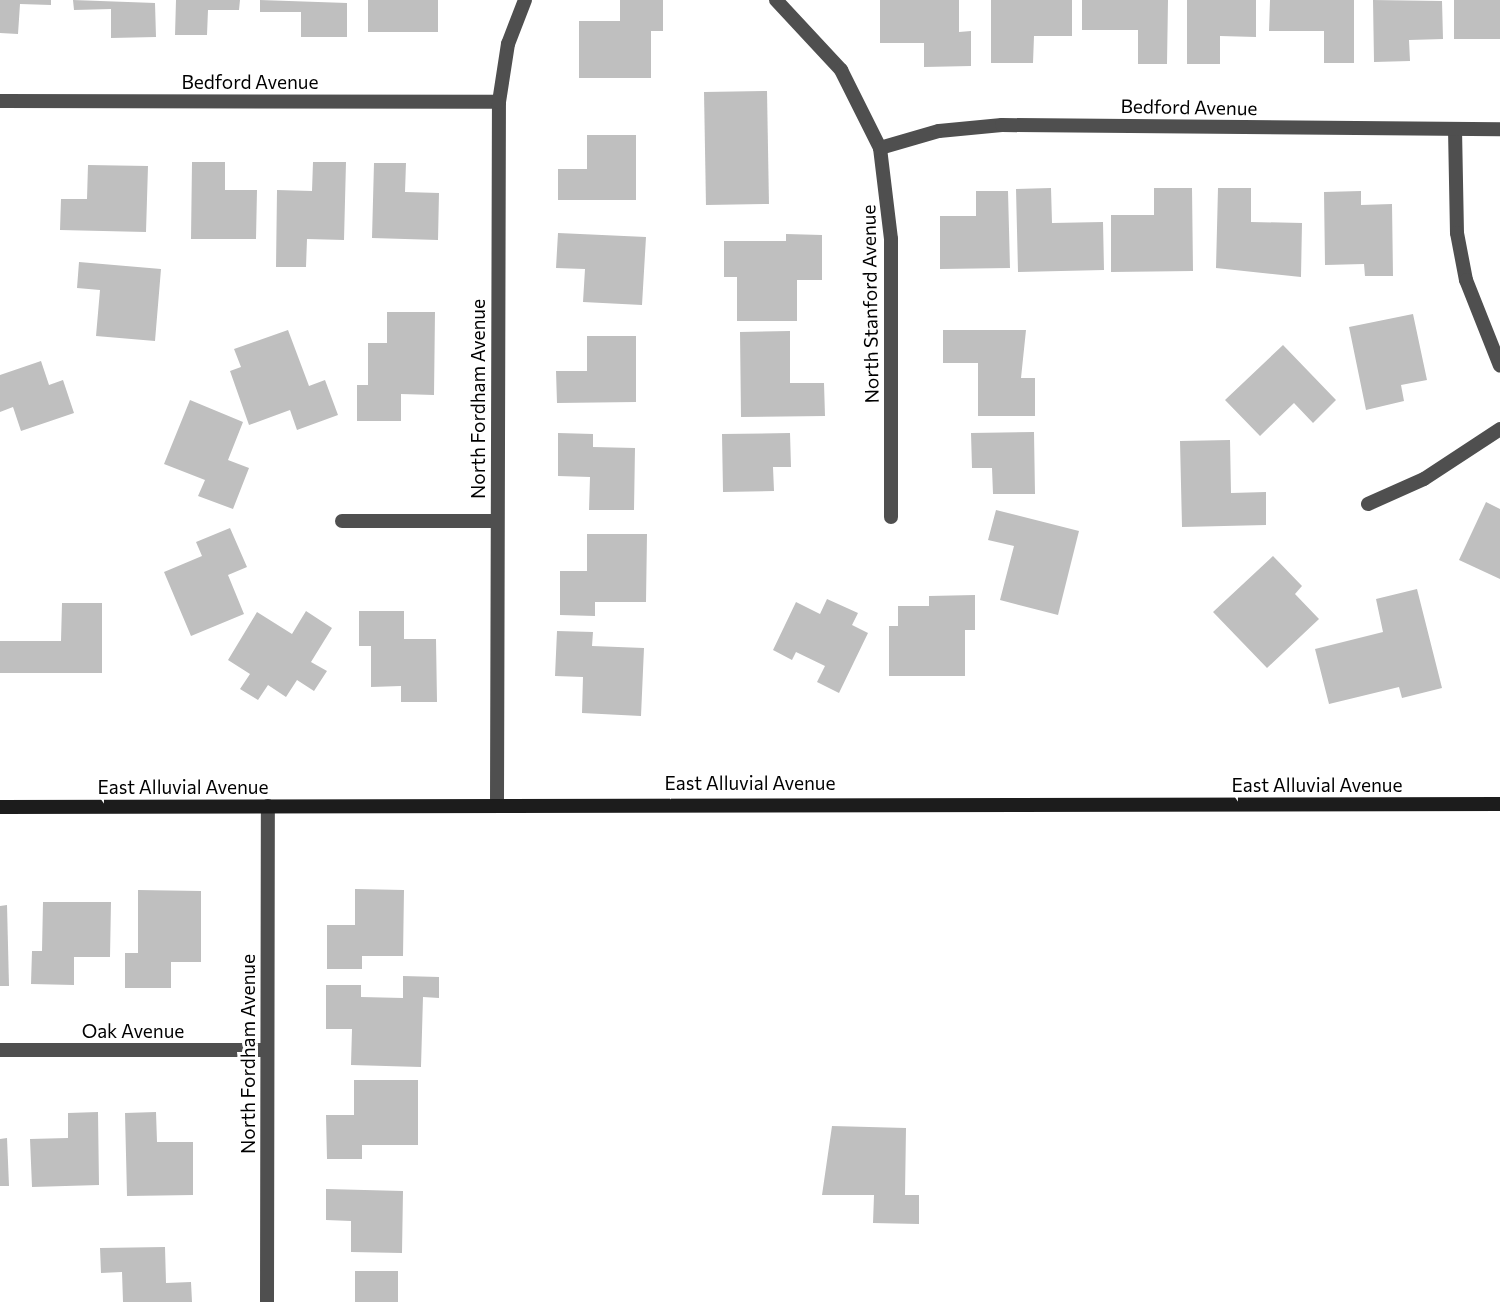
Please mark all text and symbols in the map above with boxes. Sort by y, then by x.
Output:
street label: Bedford Avenue [182,71,318,93]
street label: Bedford Avenue [1120,94,1258,120]
street label: North Stanford Avenue [857,204,883,404]
street label: North Fordham Avenue [467,299,489,499]
street label: East Alluvial Avenue [665,772,835,794]
street label: East Alluvial Avenue [1232,774,1402,796]
street label: East Alluvial Avenue [98,776,268,798]
street label: North Fordham Avenue [237,954,259,1154]
street label: Oak Avenue [82,1020,184,1042]

